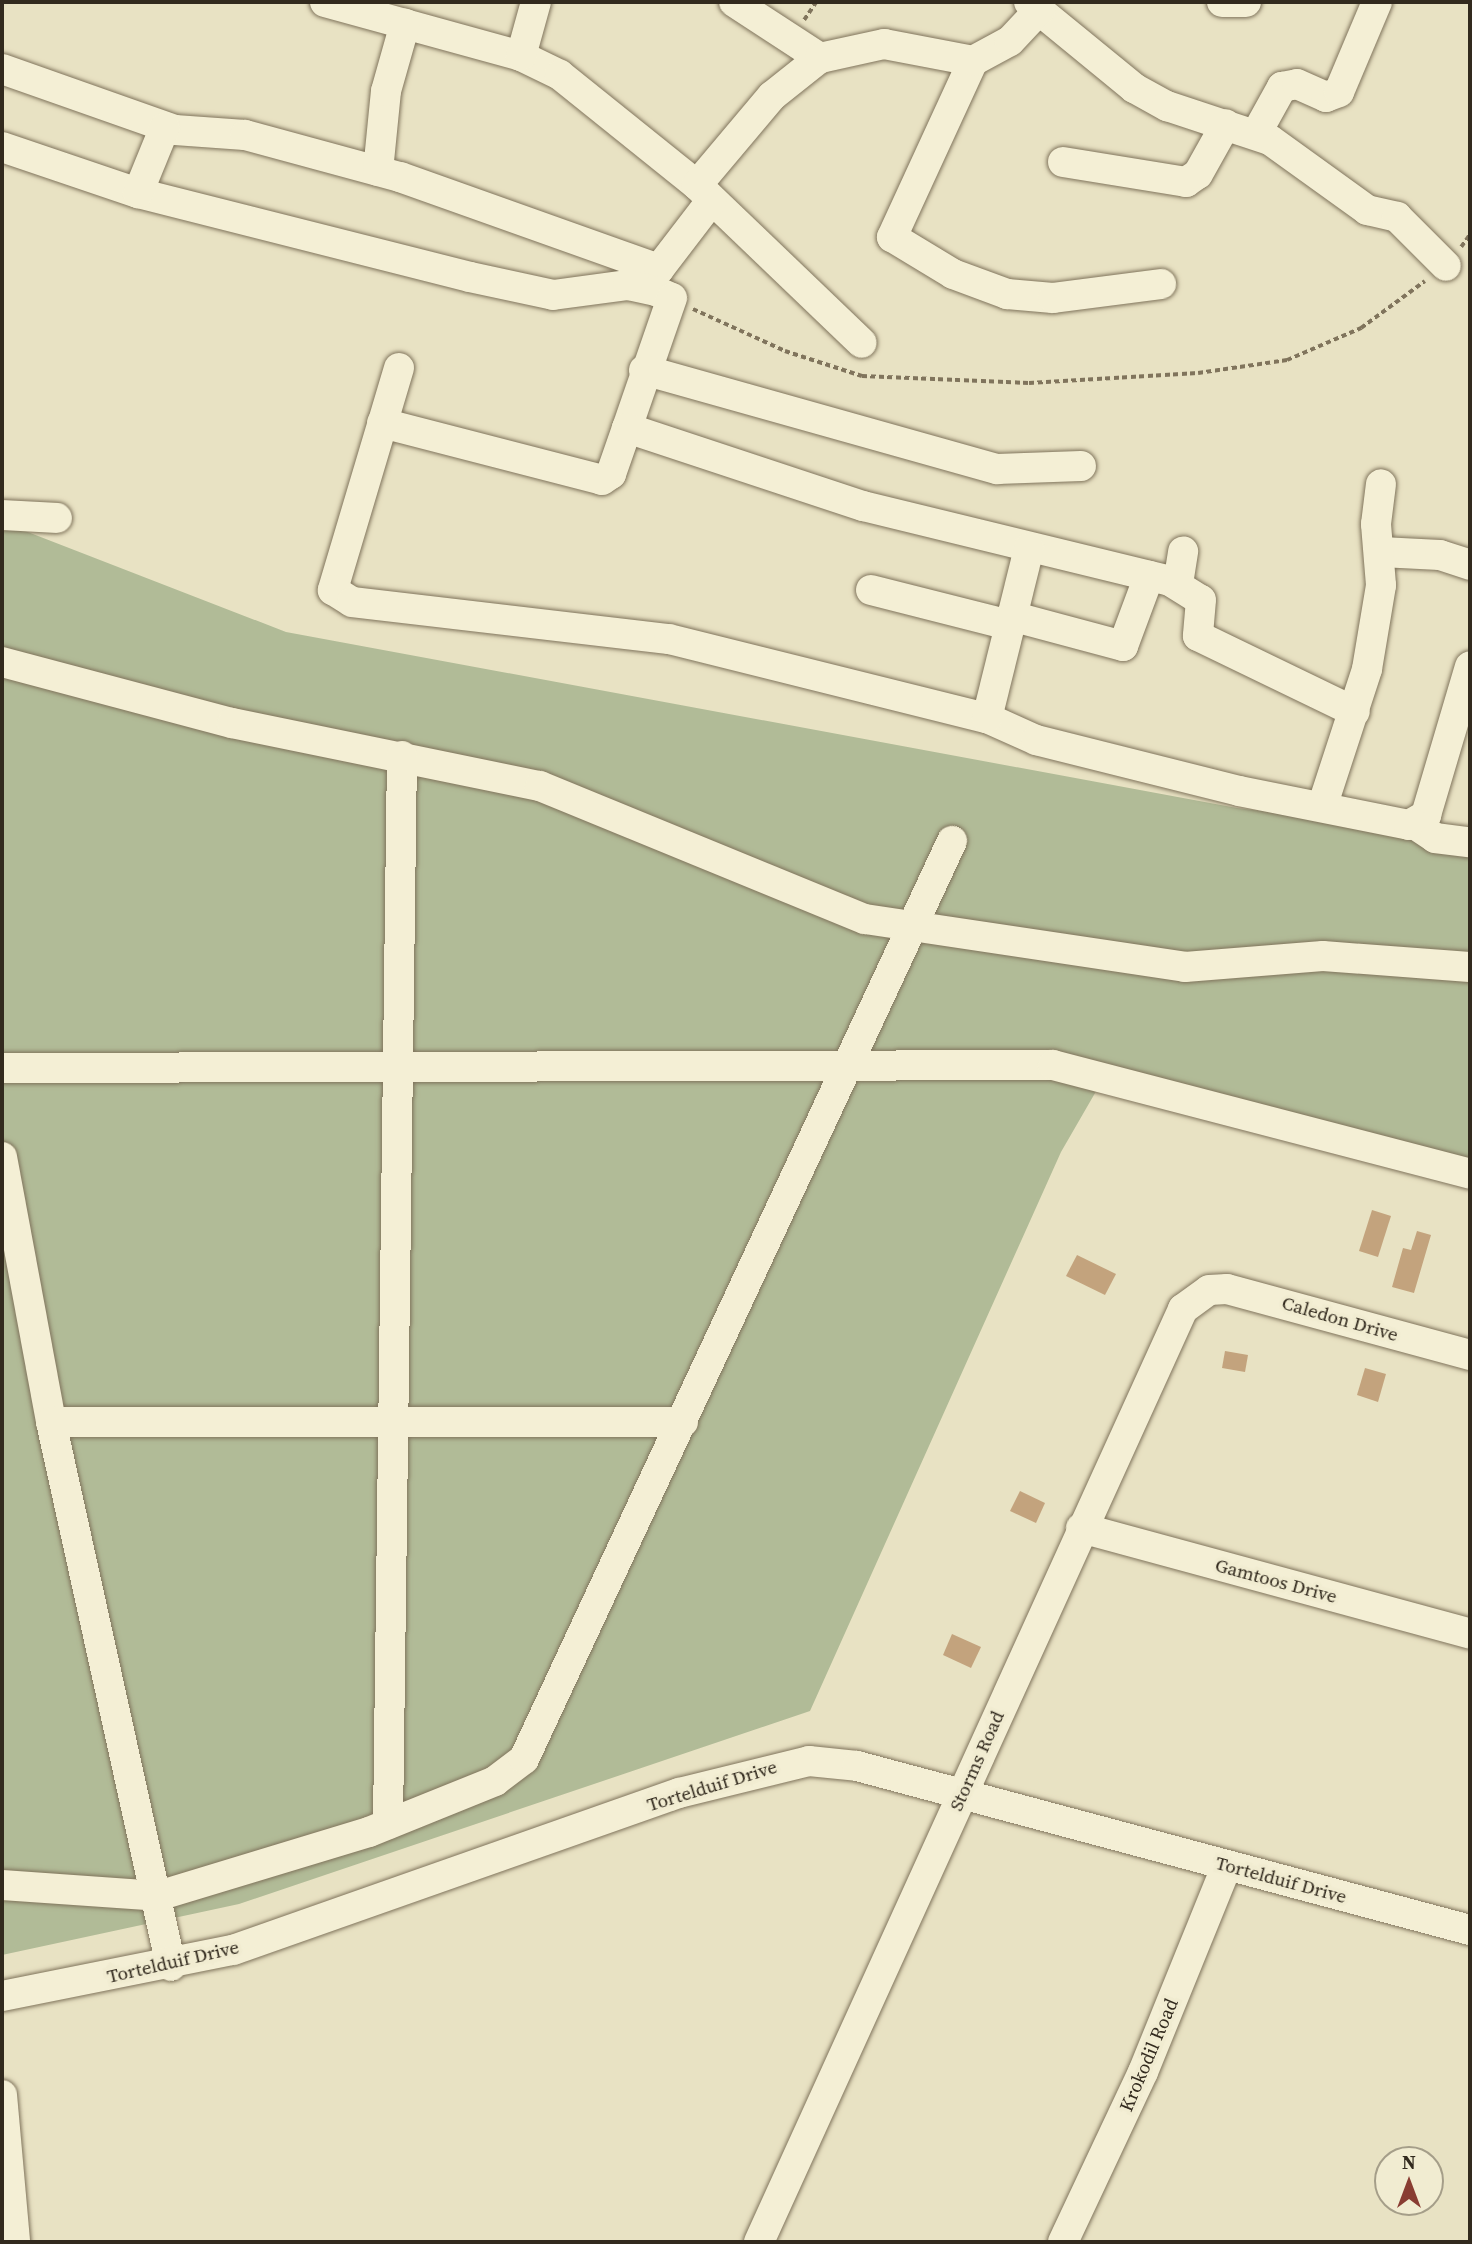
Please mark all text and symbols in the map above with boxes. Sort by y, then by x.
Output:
street label: Caledon Drive [1279,1292,1401,1346]
street label: Gamtoos Drive [1213,1554,1339,1608]
street label: Storms Road [945,1707,1009,1815]
street label: Tortelduif Drive [644,1755,780,1817]
street label: Tortelduif Drive [1213,1852,1349,1908]
street label: Tortelduif Drive [105,1936,241,1988]
street label: Krokodil Road [1115,1995,1183,2115]
north arrow [1374,2146,1444,2216]
text: N [1402,2149,1416,2175]

